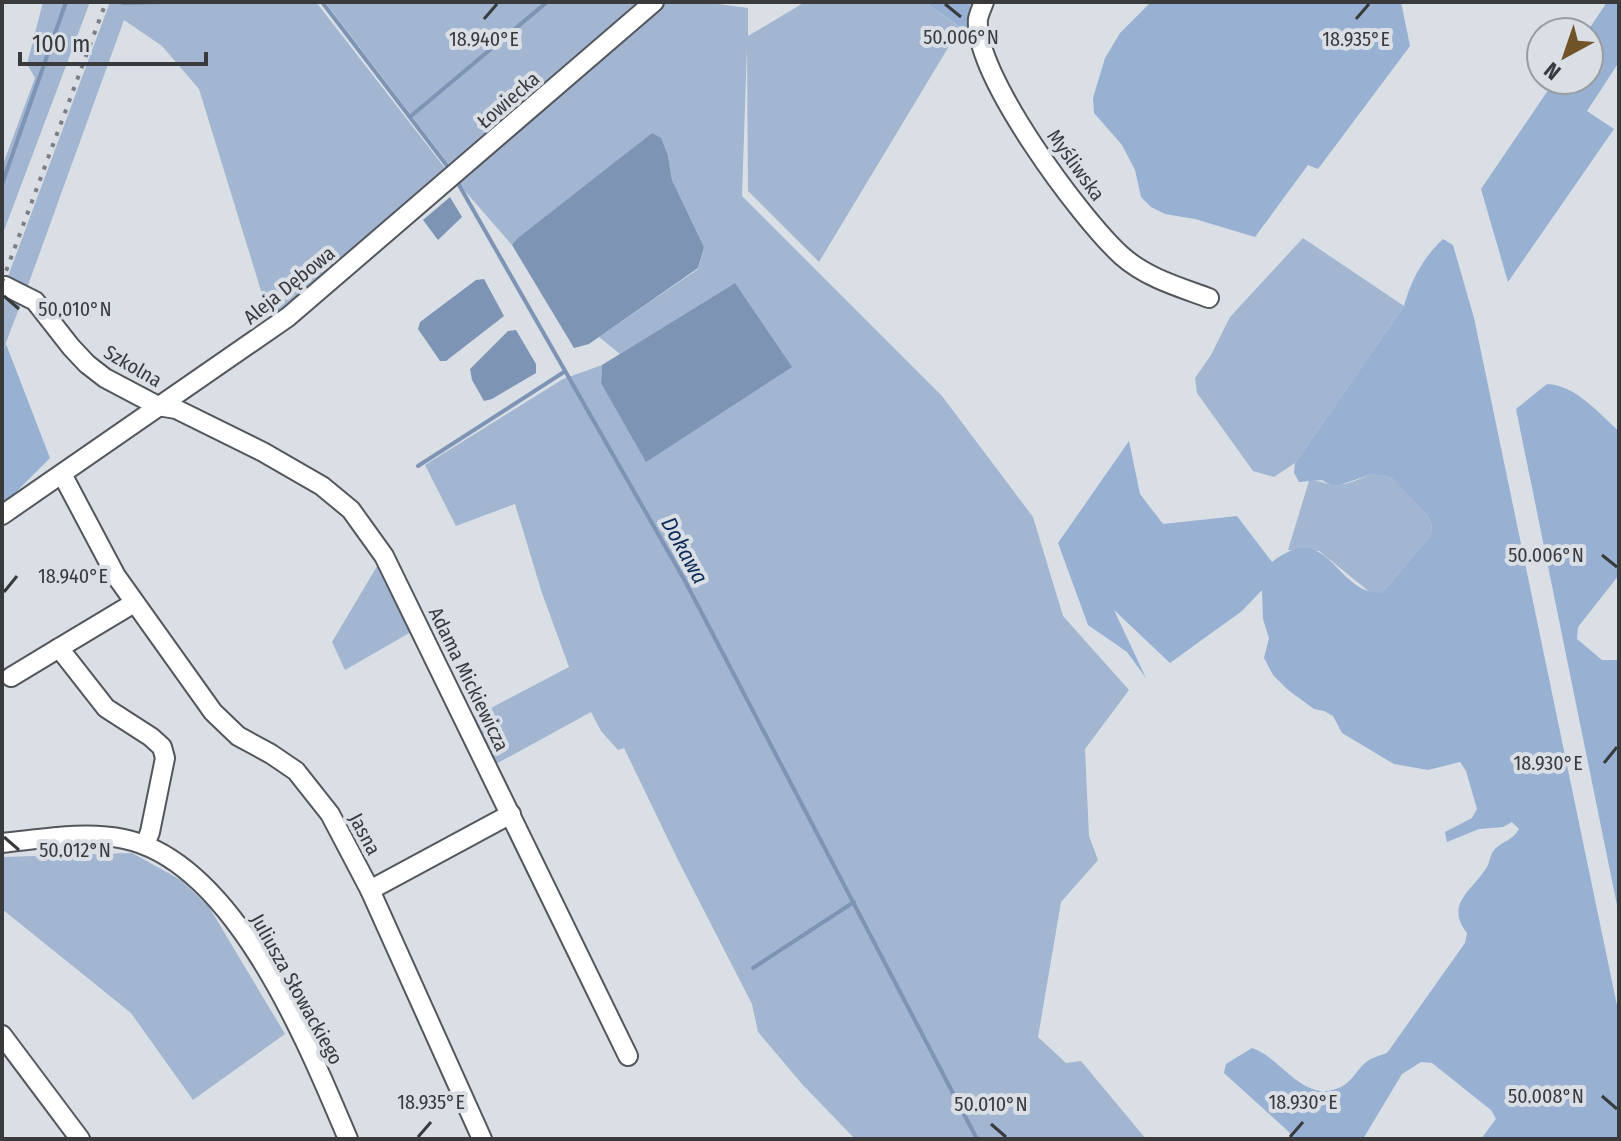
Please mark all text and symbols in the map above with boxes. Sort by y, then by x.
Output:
scale bar [20,16,206,66]
north arrow [1525,16,1605,96]
text: 50.006°N [923,25,999,49]
text: 18.940°E [449,27,519,51]
text: 18.935°E [1322,27,1390,51]
text: 100 m [32,30,90,58]
text: N [1539,56,1566,86]
street label: Łowiecka [472,66,544,134]
street label: Myśliwska [1042,125,1110,205]
street label: Aleja Dębowa [239,241,339,329]
text: 50.010°N [38,297,112,321]
street label: Szkolna [100,340,166,392]
water label: Dokawa [655,512,714,588]
text: 50.006°N [1508,543,1584,567]
text: 18.940°E [38,564,108,588]
street label: Adama Mickiewicza [424,603,514,755]
text: 18.930°E [1513,751,1583,775]
street label: Jasna [344,809,386,859]
text: 50.012°N [39,838,111,862]
street label: Juliusza Słowackiego [246,909,348,1069]
text: 50.008°N [1508,1084,1584,1108]
text: 18.935°E [397,1090,465,1114]
text: 18.930°E [1268,1090,1338,1114]
text: 50.010°N [954,1092,1028,1116]

